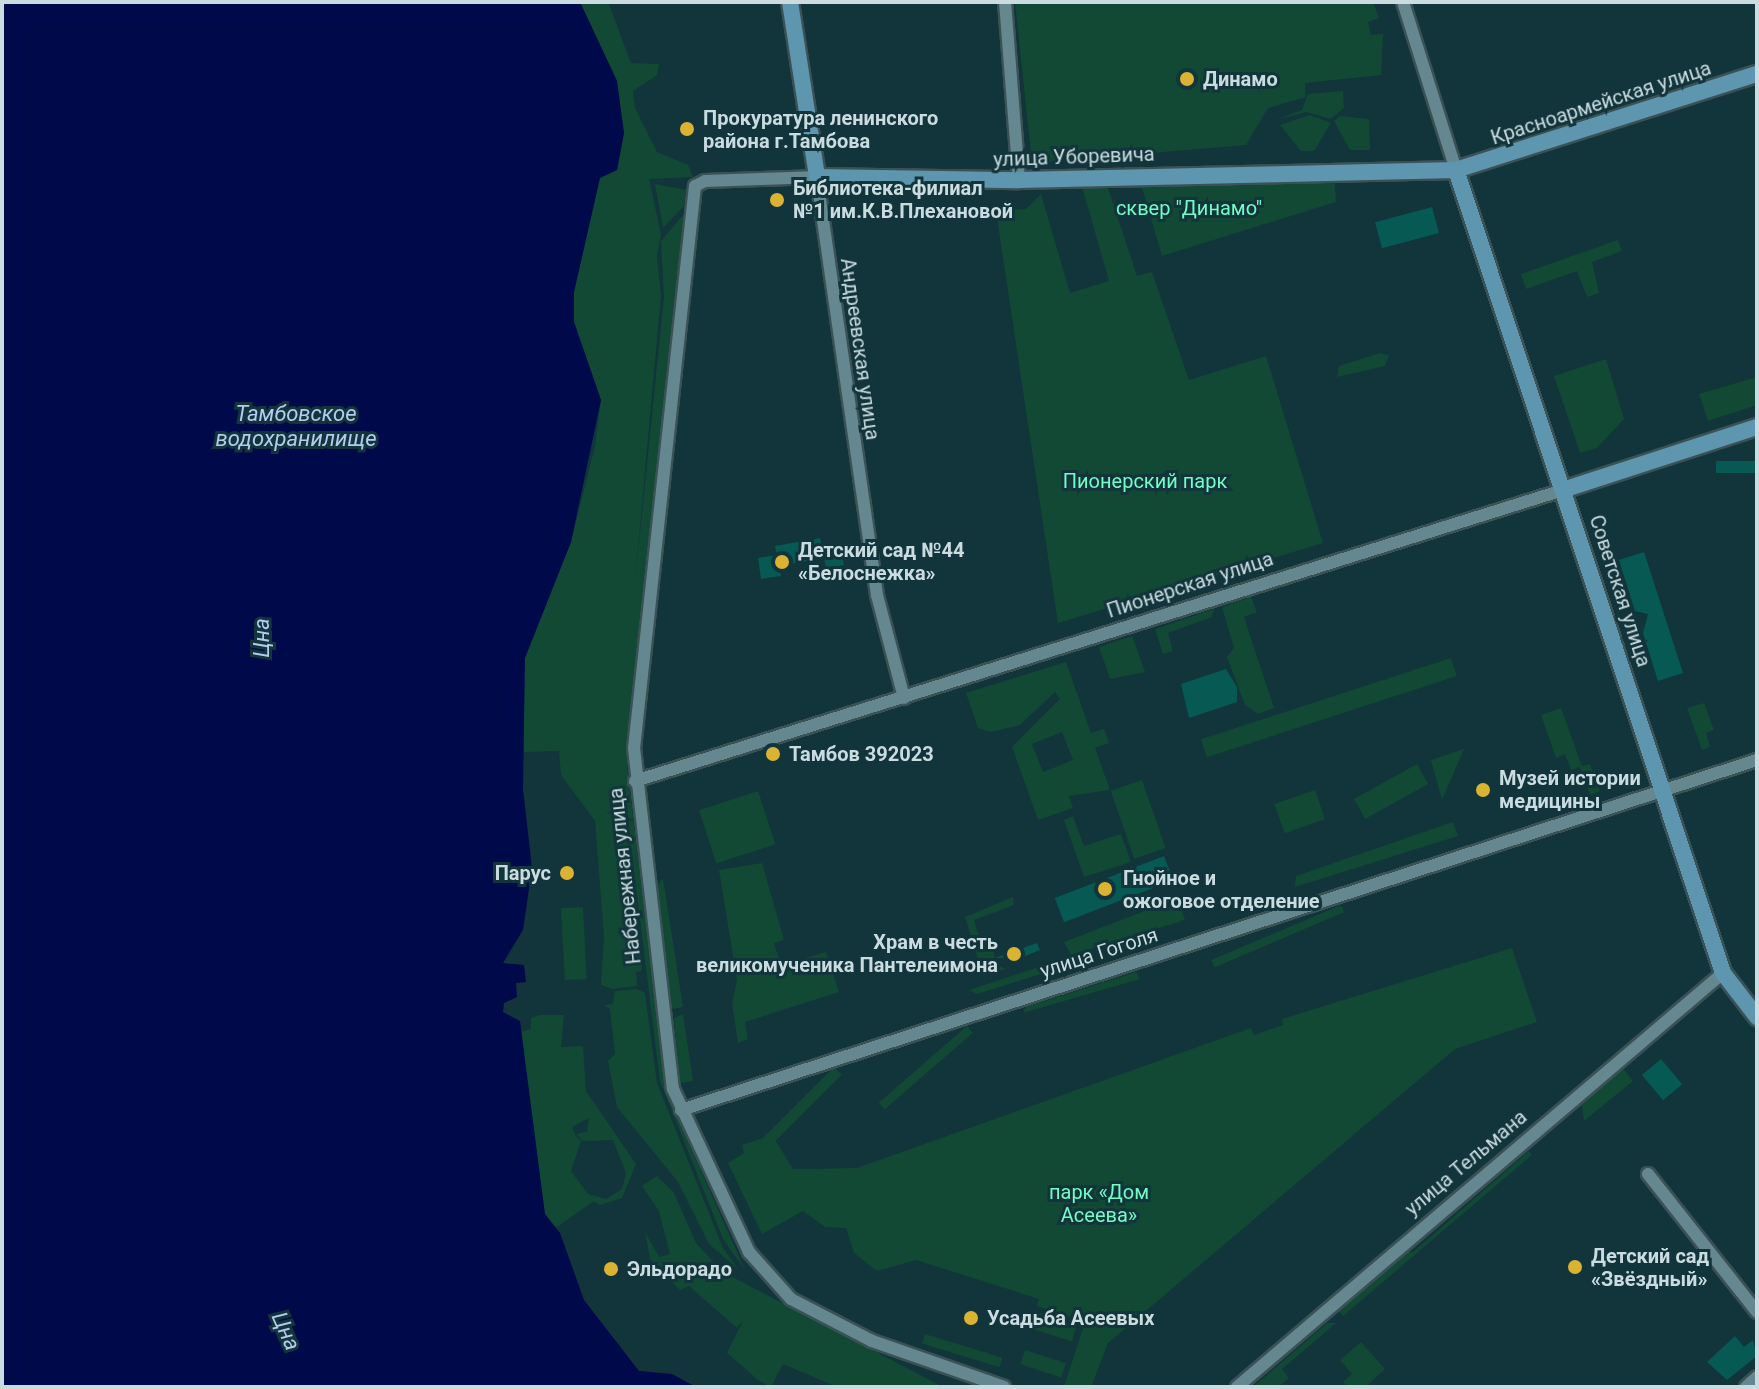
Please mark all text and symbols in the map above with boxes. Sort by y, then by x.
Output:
street label: Красноармейская улица [1488,56,1714,150]
place label: Динамо [1203,67,1278,91]
marker: Динамо [1178,70,1196,88]
place label: Прокуратура ленинского района г.Тамбова [703,106,938,153]
marker: Прокуратура ленинского района г.Тамбова [678,120,696,138]
street label: улица Уборевича [993,142,1155,172]
place label: Библиотека-филиал №1 им.К.В.Плехановой [793,176,1013,223]
marker: Библиотека-филиал №1 им.К.В.Плехановой [768,191,786,209]
park label: сквер "Динамо" [1116,196,1262,220]
street label: Андреевская улица [835,256,885,442]
water label: Тамбовское водохранилище [215,400,377,452]
park label: Пионерский парк [1063,469,1227,493]
street label: Советская улица [1584,512,1656,670]
place label: Детский сад №44 «Белоснежка» [798,538,964,585]
street label: Пионерская улица [1104,547,1276,623]
marker: Детский сад №44 «Белоснежка» [773,553,791,571]
water label: Цна [249,618,275,658]
place label: Тамбов 392023 [789,742,934,766]
marker: Тамбов 392023 [764,745,782,763]
place label: Музей истории медицины [1499,766,1641,813]
marker: Музей истории медицины [1474,781,1492,799]
street label: Набережная улица [604,787,646,965]
place label: Парус [495,861,551,885]
marker: Парус [558,864,576,882]
place label: Гнойное и ожоговое отделение [1123,866,1320,913]
marker: Гнойное и ожоговое отделение [1094,878,1116,900]
street label: улица Гоголя [1037,923,1161,983]
place label: Храм в честь великомученика Пантелеимона [696,930,998,977]
marker: Храм в честь великомученика Пантелеимона [1005,945,1023,963]
street label: улица Тельмана [1400,1105,1532,1221]
park label: парк «Дом Асеева» [1049,1181,1149,1228]
place label: Детский сад «Звёздный» [1591,1244,1709,1291]
place label: Эльдорадо [627,1257,732,1281]
marker: Детский сад «Звёздный» [1566,1258,1584,1276]
marker: Эльдорадо [602,1260,620,1278]
place label: Усадьба Асеевых [987,1306,1154,1330]
water label: Цна [266,1308,306,1354]
marker: Усадьба Асеевых [962,1309,980,1327]

